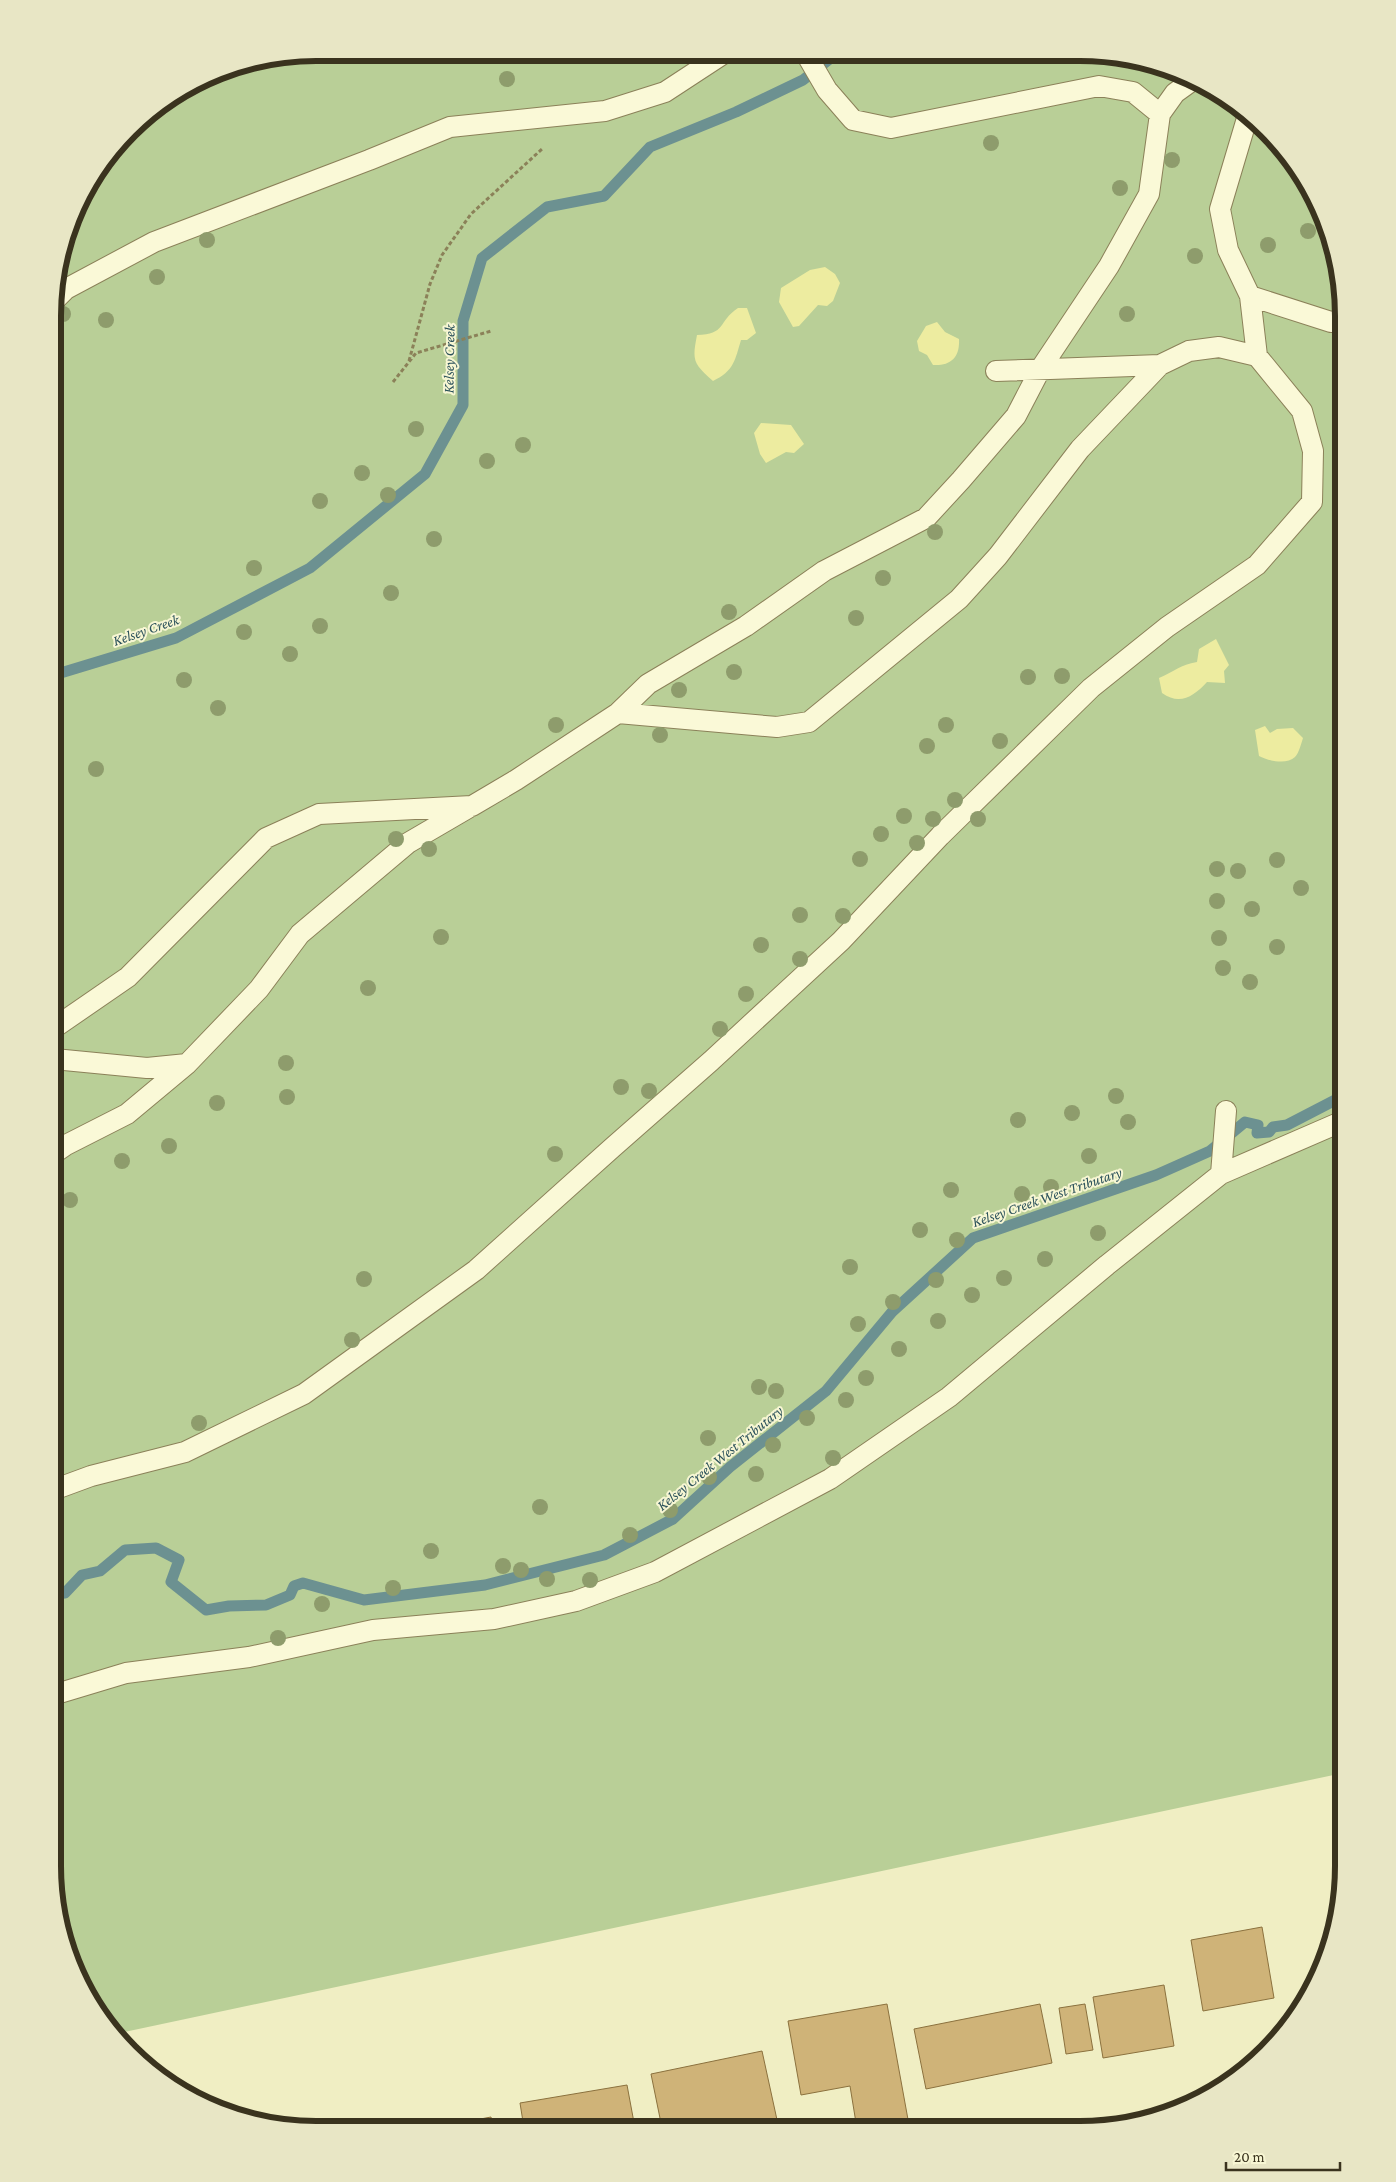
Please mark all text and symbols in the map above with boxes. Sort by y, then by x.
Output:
water label: Kelsey Creek [440,323,459,394]
water label: Kelsey Creek [111,611,183,650]
water label: Kelsey Creek West Tributary [970,1164,1124,1231]
water label: Kelsey Creek West Tributary [654,1402,787,1514]
scale bar [1226,2140,1340,2172]
text: 20 m [1234,2149,1265,2165]

